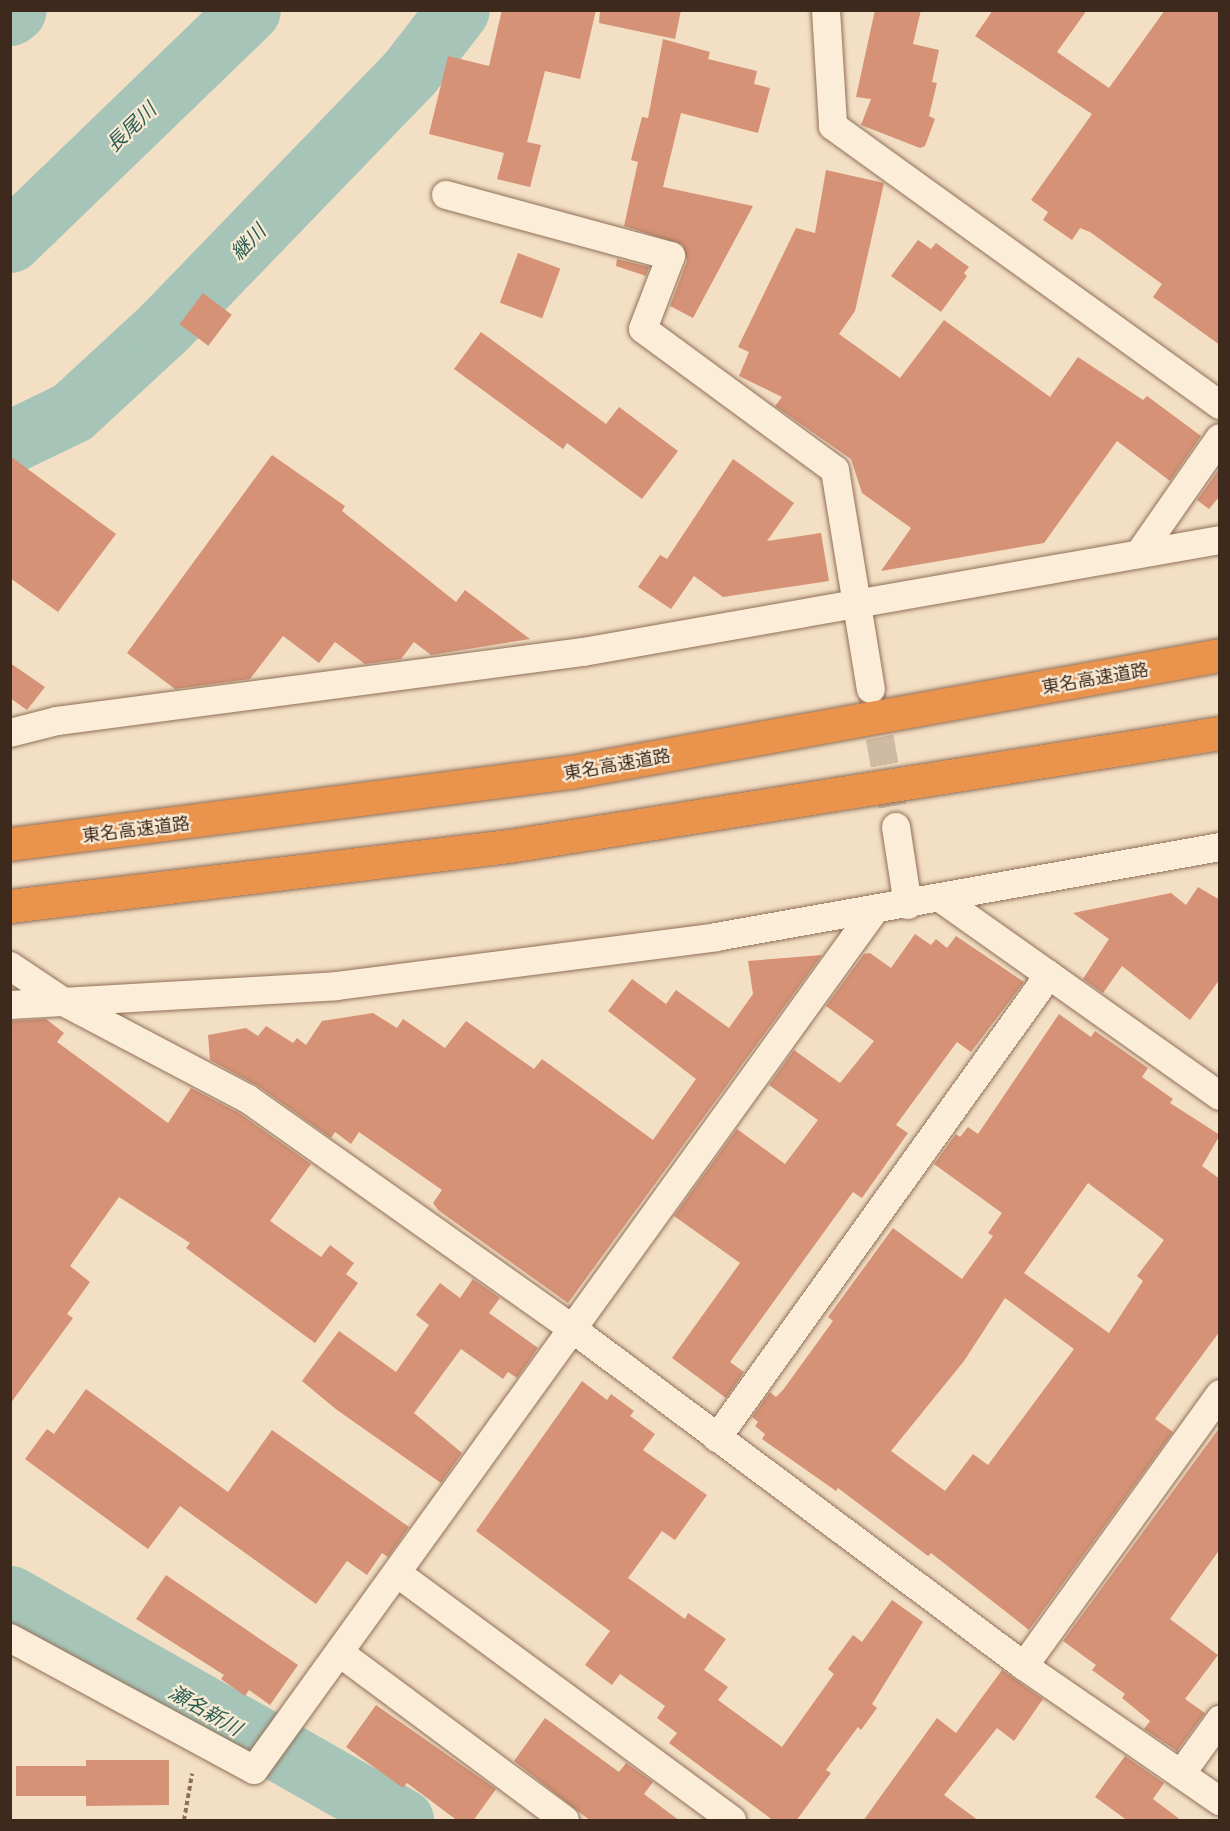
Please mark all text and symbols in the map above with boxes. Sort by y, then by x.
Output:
water label: 長尾川 [100,97,160,155]
water label: 継川 [224,218,270,264]
street label: 東名高速道路 [1040,658,1150,698]
street label: 東名高速道路 [562,744,672,784]
street label: 東名高速道路 [81,812,191,846]
water label: 瀬名新川 [165,1679,247,1739]

